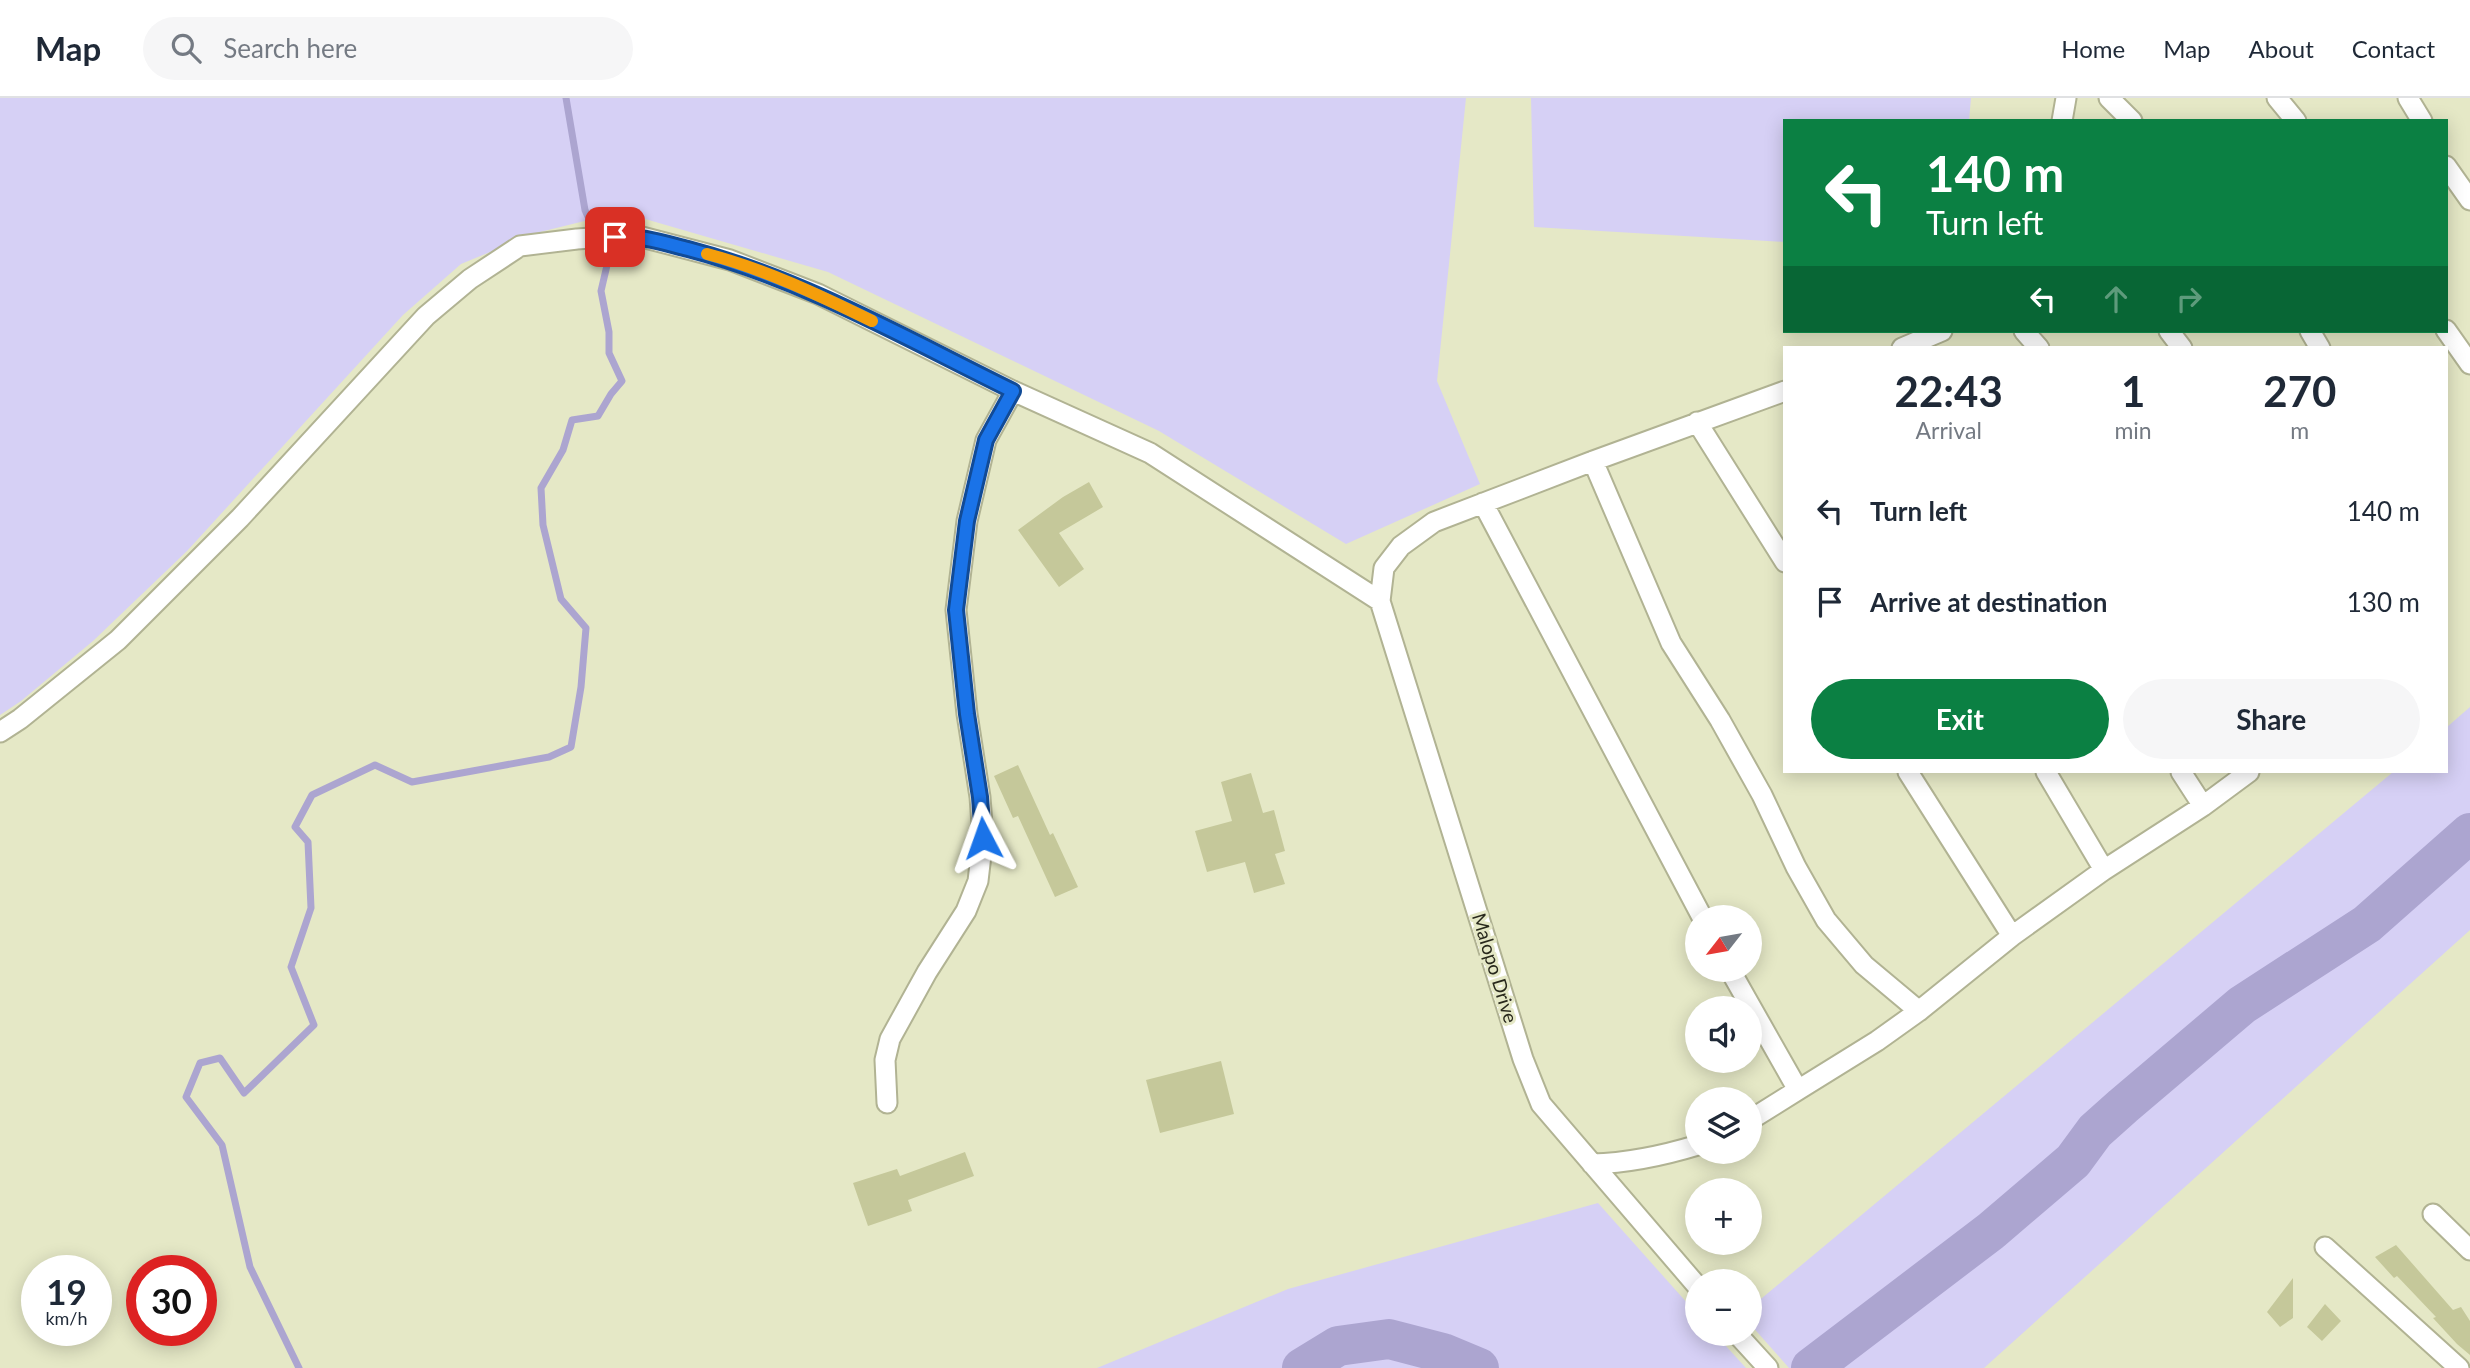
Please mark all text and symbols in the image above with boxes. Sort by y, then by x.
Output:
search box [143,17,633,80]
text: Map [35,28,101,68]
icon: search [167,29,205,67]
text: Search here [223,32,357,64]
text: Home [2061,34,2125,63]
text: Map [2163,34,2211,63]
text: About [2249,34,2314,63]
text: Contact [2352,34,2435,63]
text: 140 m [1926,144,2064,202]
icon: left [1811,147,1902,238]
text: Turn left [1926,203,2043,242]
pin [585,207,645,267]
icon: arrive [596,218,634,256]
icon: left [2024,280,2062,318]
icon: ahead [2097,280,2135,318]
icon: right [2170,280,2208,318]
text: 22:43 [1895,366,2003,416]
text: 1 [2121,366,2145,416]
text: 270 [2263,366,2336,416]
text: Arrival [1916,416,1982,444]
text: min [2114,416,2152,444]
text: m [2290,416,2309,444]
icon: left [1811,492,1849,530]
text: Turn left [1870,495,1967,527]
text: 140 m [2347,495,2420,527]
icon: arrive [1811,583,1849,621]
text: Arrive at destination [1870,586,2107,618]
text: 130 m [2347,586,2420,618]
button: Exit [1811,679,2109,759]
button: Share [2123,679,2420,759]
position arrow [946,801,1020,875]
north arrow [1685,905,1762,982]
map controls [1685,905,1762,1346]
street label: Malopo Drive [1468,910,1523,1026]
button: sound [1685,996,1762,1073]
button: layers [1685,1087,1762,1164]
button: + [1685,1178,1762,1255]
speed limit sign: 30 [126,1255,217,1346]
button: − [1685,1269,1762,1346]
text: 19 [46,1270,87,1312]
text: km/h [45,1307,88,1329]

